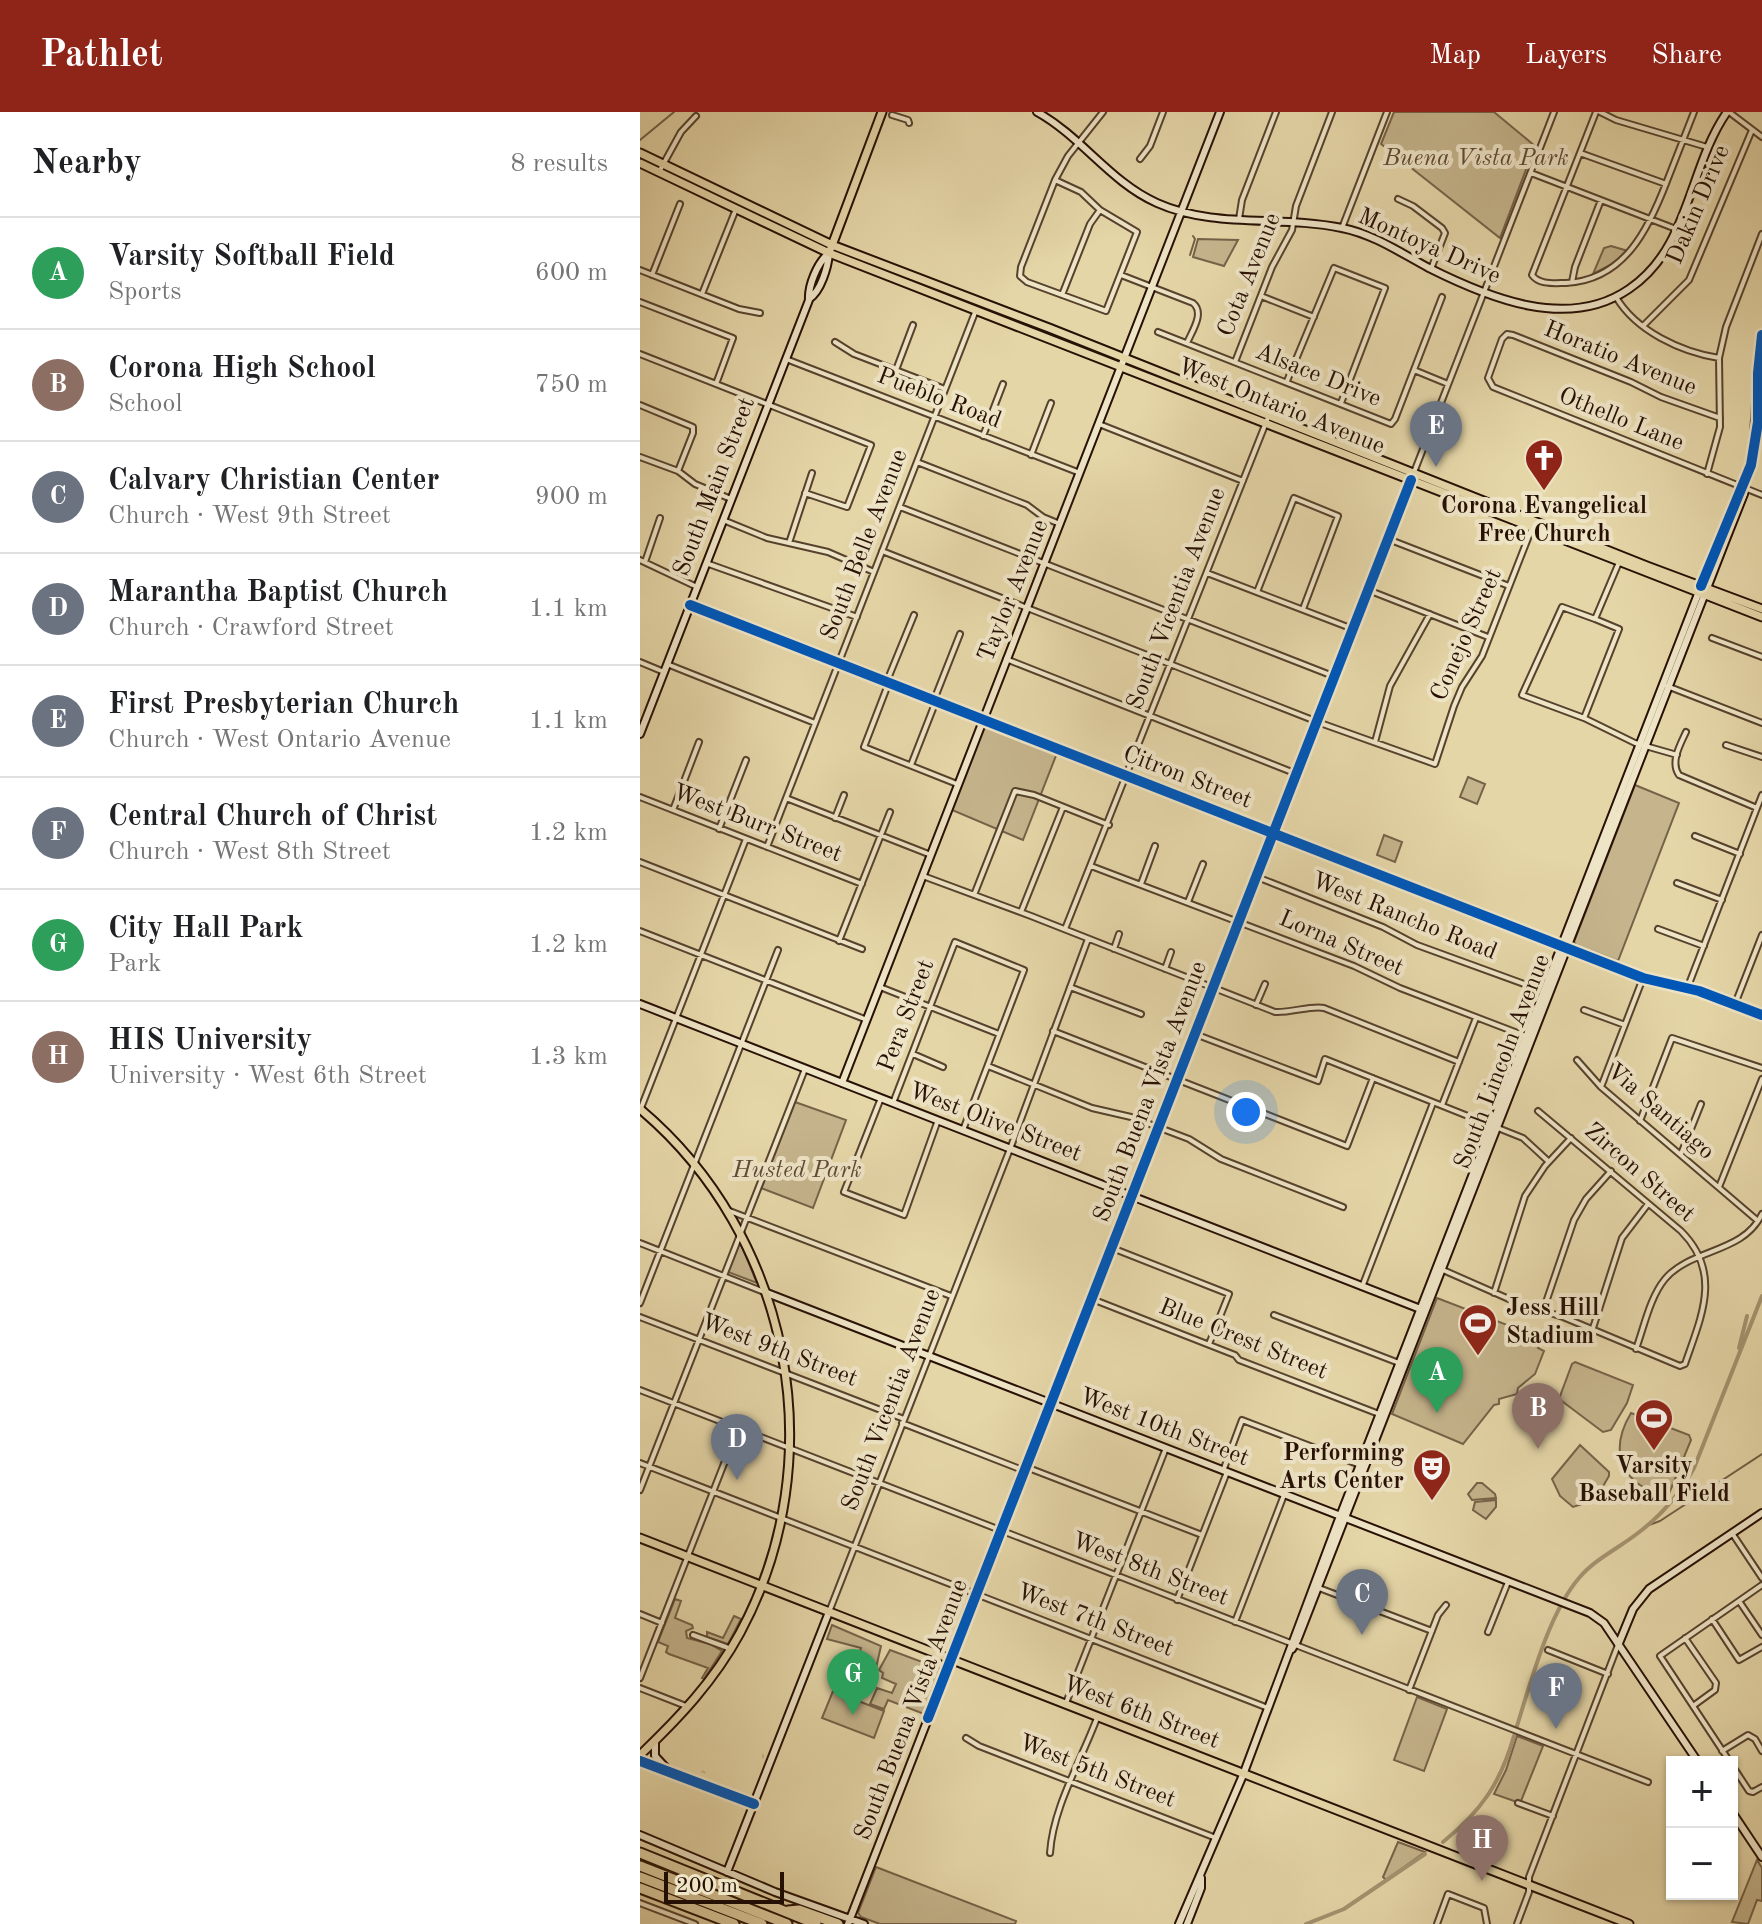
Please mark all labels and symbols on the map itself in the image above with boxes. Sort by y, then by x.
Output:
street label: Dakin Drive [1663,142,1735,268]
park label: Buena Vista Park [1382,147,1569,171]
street label: Montoya Drive [1354,205,1504,289]
street label: Cota Avenue [1214,210,1286,340]
street label: Horatio Avenue [1540,317,1700,401]
street label: Alsace Drive [1252,340,1384,412]
street label: West Ontario Avenue [1174,354,1388,460]
street label: Pueblo Road [874,364,1004,434]
street label: Othello Lane [1555,384,1687,456]
street label: South Main Street [670,394,760,580]
pin: E [1410,401,1462,467]
church icon: Corona Evangelical Free Church [1523,437,1565,492]
street label: South Belle Avenue [818,446,912,644]
street label: South Vicentia Avenue [1124,485,1230,713]
place label: Corona Evangelical Free Church [1441,495,1647,547]
street label: Taylor Avenue [975,516,1053,666]
street label: Conejo Street [1427,565,1507,705]
street label: Citron Street [1119,742,1255,814]
street label: West Burr Street [669,781,845,867]
street label: West Rancho Road [1308,869,1500,965]
street label: Lorna Street [1275,907,1407,981]
street label: South Lincoln Avenue [1451,951,1555,1173]
street label: Pera Street [875,957,939,1075]
street label: South Buena Vista Avenue [1090,958,1212,1226]
street label: Via Santiago [1602,1059,1718,1165]
street label: West Olive Street [905,1079,1085,1167]
your location [1226,1092,1266,1132]
street label: Zircon Street [1579,1119,1699,1227]
park label: Husted Park [731,1159,862,1183]
street label: South Vicentia Avenue [839,1286,945,1514]
street label: Blue Crest Street [1155,1295,1331,1385]
place label: Jess Hill Stadium [1506,1297,1599,1349]
sports icon: Jess Hill Stadium [1457,1302,1499,1357]
street label: West 9th Street [697,1310,861,1392]
pin: A [1411,1347,1463,1413]
pin: B [1512,1383,1564,1449]
street label: West 10th Street [1076,1385,1252,1471]
sports icon: Varsity Baseball Field [1633,1397,1675,1452]
pin: D [711,1414,763,1480]
place label: Performing Arts Center [1279,1442,1405,1494]
theatre icon: Performing Arts Center [1411,1447,1453,1502]
place label: Varsity Baseball Field [1578,1455,1730,1507]
street label: West 8th Street [1068,1529,1232,1611]
pin: C [1336,1569,1388,1635]
street label: South Buena Vista Avenue [851,1576,973,1844]
street label: West 7th Street [1013,1580,1177,1662]
pin: G [827,1649,879,1715]
pin: F [1530,1663,1582,1729]
street label: West 6th Street [1059,1672,1223,1754]
street label: West 5th Street [1015,1731,1179,1813]
pin: H [1456,1815,1508,1881]
scale bar [664,1868,784,1904]

